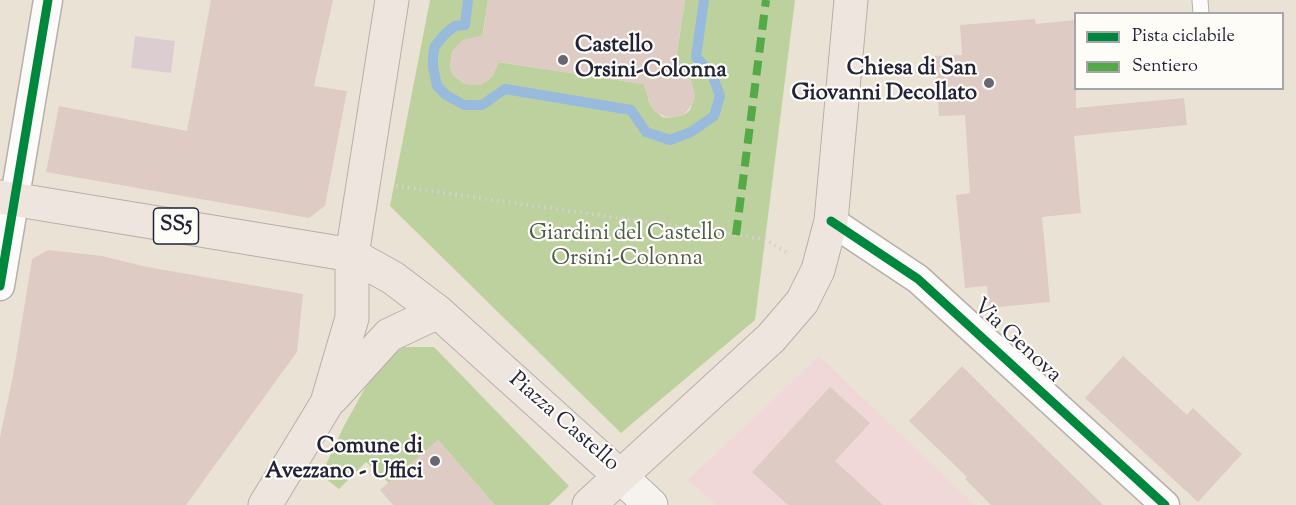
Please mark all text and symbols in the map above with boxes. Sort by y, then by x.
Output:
legend [1074,12,1284,90]
text: Pista ciclabile [1132,24,1235,50]
place label: Castello Orsini-Colonna [575,34,727,86]
marker: Castello Orsini-Colonna [556,53,570,67]
text: Sentiero [1132,54,1198,80]
place label: Chiesa di San Giovanni Decollato [792,57,977,108]
marker: Chiesa di San Giovanni Decollato [982,76,996,90]
road number: SS5 [154,208,198,244]
park label: Giardini del Castello Orsini-Colonna [529,222,725,274]
street label: Via Genova [966,294,1066,390]
street label: Piazza Castello [502,368,624,478]
place label: Comune di Avezzano - Uffici [265,435,423,487]
marker: Comune di Avezzano - Uffici [428,454,442,468]

